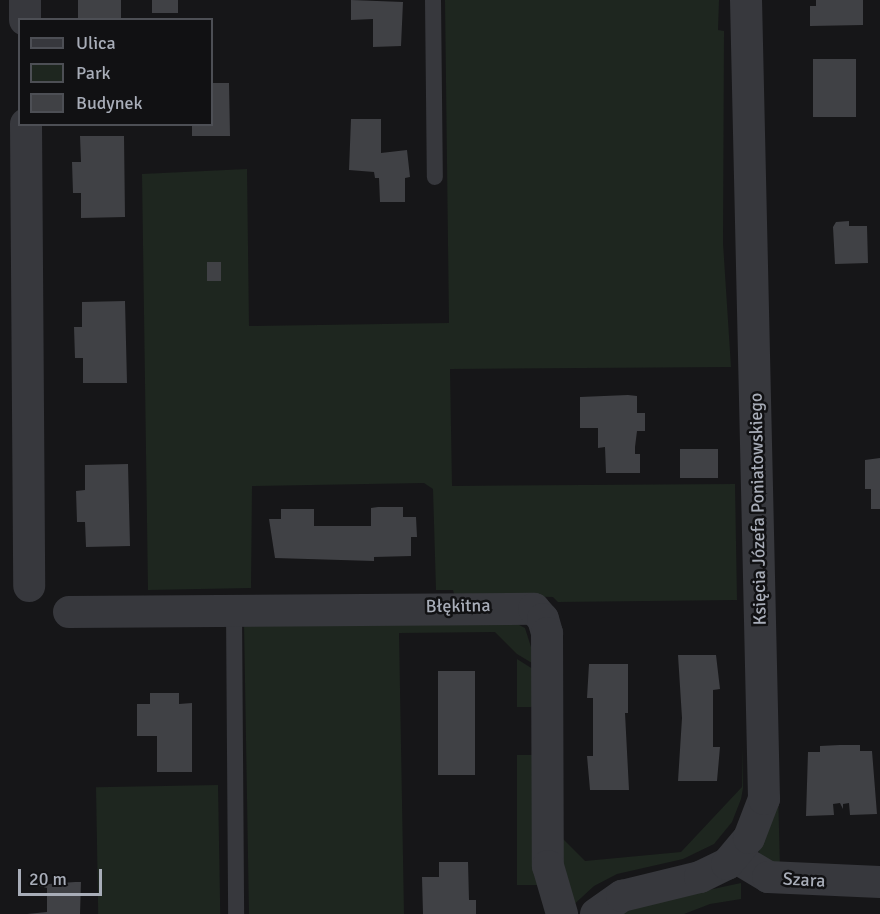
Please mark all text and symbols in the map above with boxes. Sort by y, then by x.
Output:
legend [18,18,213,126]
text: Ulica [76,32,116,54]
text: Park [76,62,111,84]
text: Budynek [76,92,143,114]
street label: Księcia Józefa Poniatowskiego [745,392,771,626]
street label: Błękitna [425,595,491,617]
scale bar [21,857,105,895]
text: 20 m [29,868,67,890]
street label: Szara [782,868,826,892]

